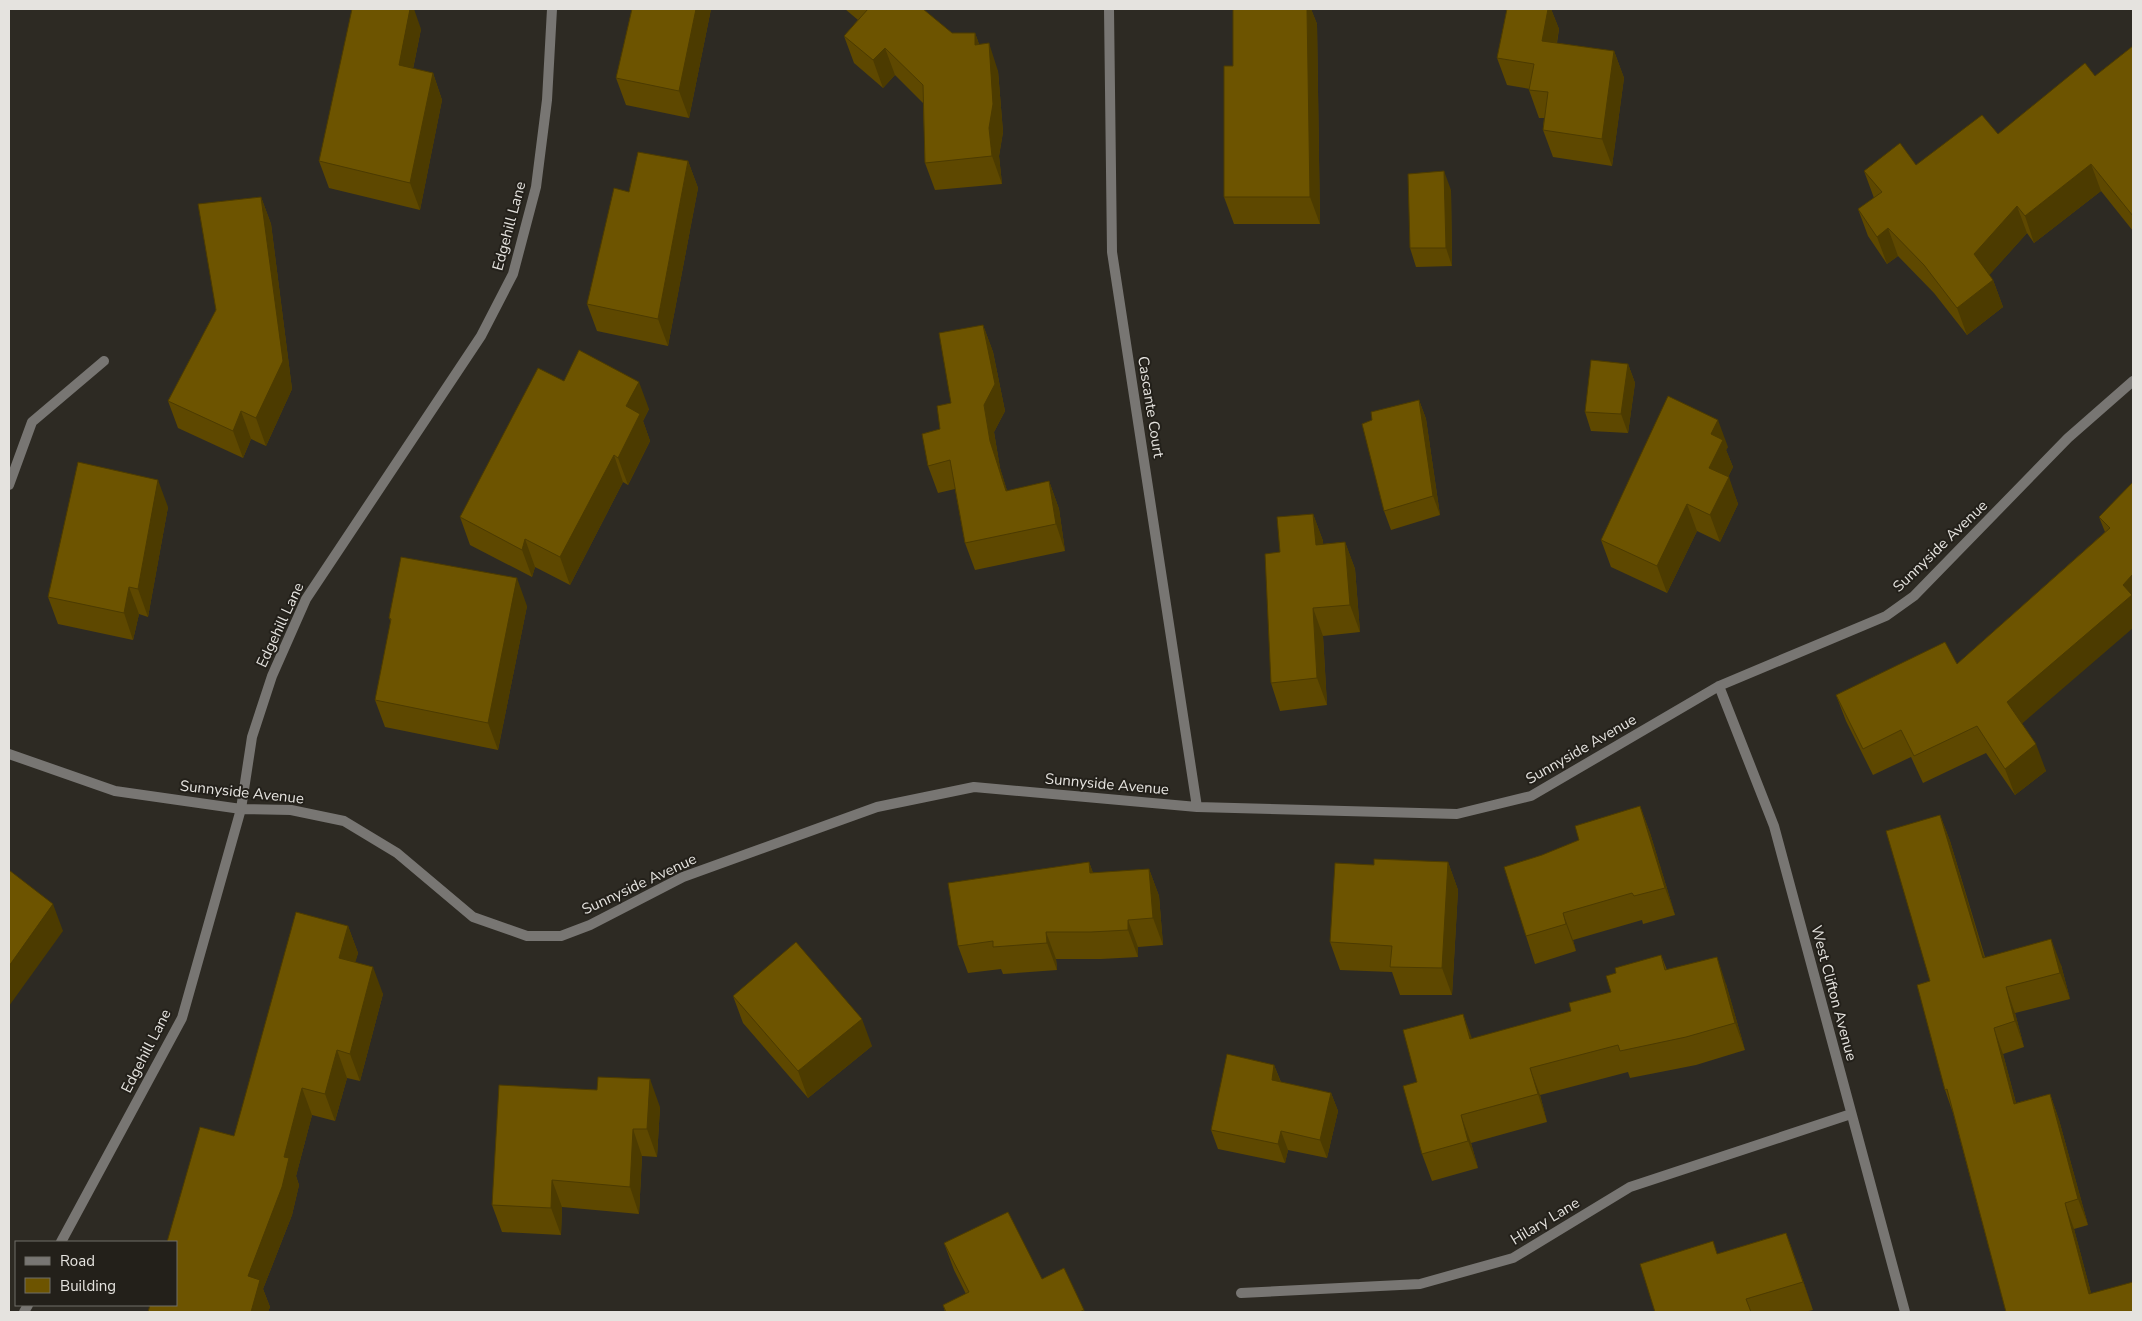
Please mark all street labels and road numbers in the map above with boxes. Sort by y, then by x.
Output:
street label: Edgehill Lane [487,179,531,273]
street label: Cascante Court [1133,355,1169,460]
street label: Sunnyside Avenue [1888,496,1992,596]
street label: Edgehill Lane [252,579,308,671]
street label: Sunnyside Avenue [1522,709,1640,789]
street label: Sunnyside Avenue [1044,769,1170,799]
street label: Sunnyside Avenue [179,776,305,808]
street label: Sunnyside Avenue [578,849,700,919]
street label: West Clifton Avenue [1806,923,1862,1063]
street label: Edgehill Lane [116,1006,176,1096]
street label: Hilary Lane [1507,1193,1583,1249]

